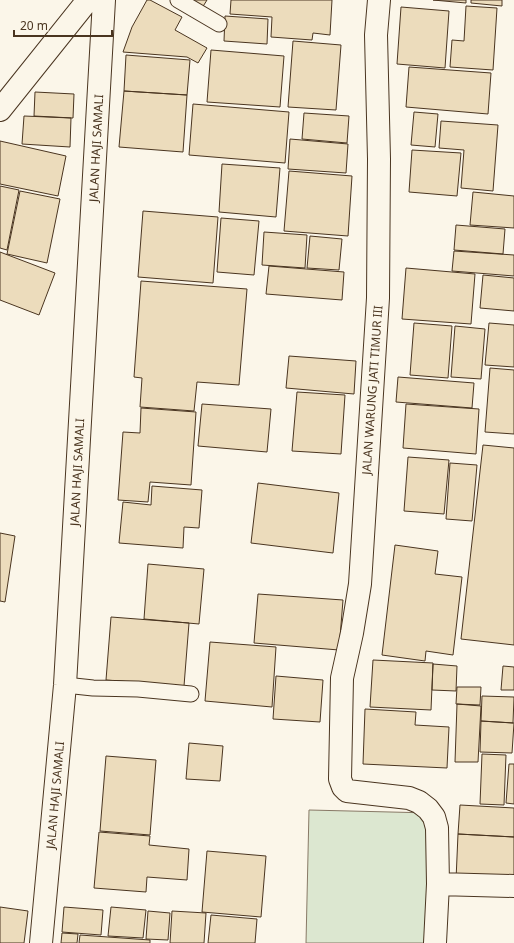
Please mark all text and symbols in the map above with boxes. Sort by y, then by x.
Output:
scale bar [14,12,112,38]
text: 20 m [20,17,48,34]
street label: JALAN HAJI SAMALI [85,94,107,203]
street label: JALAN WARUNG JATI TIMUR III [358,305,386,476]
street label: JALAN HAJI SAMALI [66,418,88,527]
street label: JALAN HAJI SAMALI [42,740,68,851]

